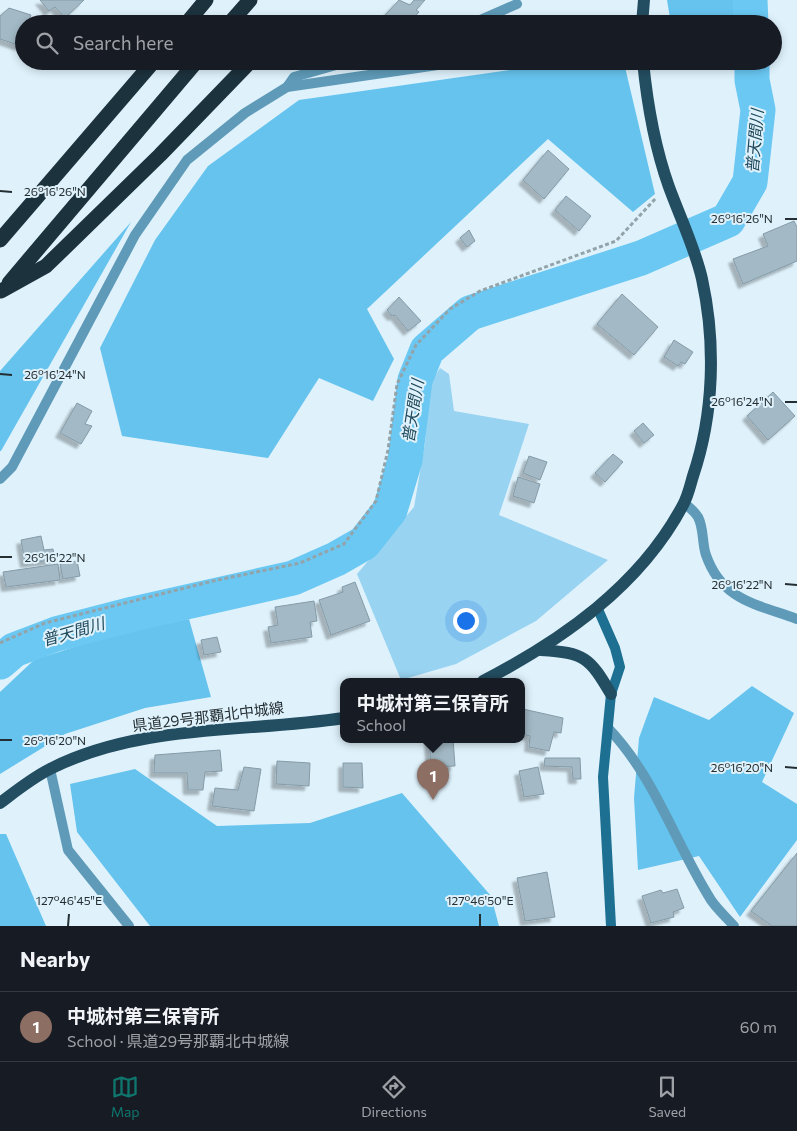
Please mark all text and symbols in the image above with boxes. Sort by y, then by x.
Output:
search box [15,15,782,70]
icon: search [33,29,61,57]
text: Search here [73,31,173,54]
water label: 普天間川 [742,106,766,174]
text: 26°16'26"N [24,184,86,198]
text: 26°16'26"N [711,211,773,225]
text: 26°16'24"N [24,367,86,381]
water label: 普天間川 [398,376,427,444]
text: 26°16'24"N [711,394,773,408]
text: 26°16'22"N [24,550,86,564]
text: 26°16'22"N [711,577,773,591]
your location [453,608,479,634]
water label: 普天間川 [40,612,108,649]
popup [340,678,525,743]
text: 中城村第三保育所 [356,691,509,714]
street label: 県道29号那覇北中城線 [131,698,285,734]
text: School [356,715,406,734]
text: 26°16'20"N [24,733,86,747]
pin: 1 [417,759,449,800]
text: 26°16'20"N [711,760,773,774]
text: 127°46'45"E [36,893,102,907]
text: 127°46'50"E [446,893,514,907]
text: Nearby [20,946,90,971]
text: 中城村第三保育所 [67,1004,219,1027]
text: 1 [32,1017,40,1036]
text: 60 m [740,1017,777,1036]
text: School · 県道29号那覇北中城線 [67,1031,289,1050]
tab: Map [111,1073,140,1120]
tab: Directions [361,1073,427,1120]
tab: Saved [648,1073,686,1120]

